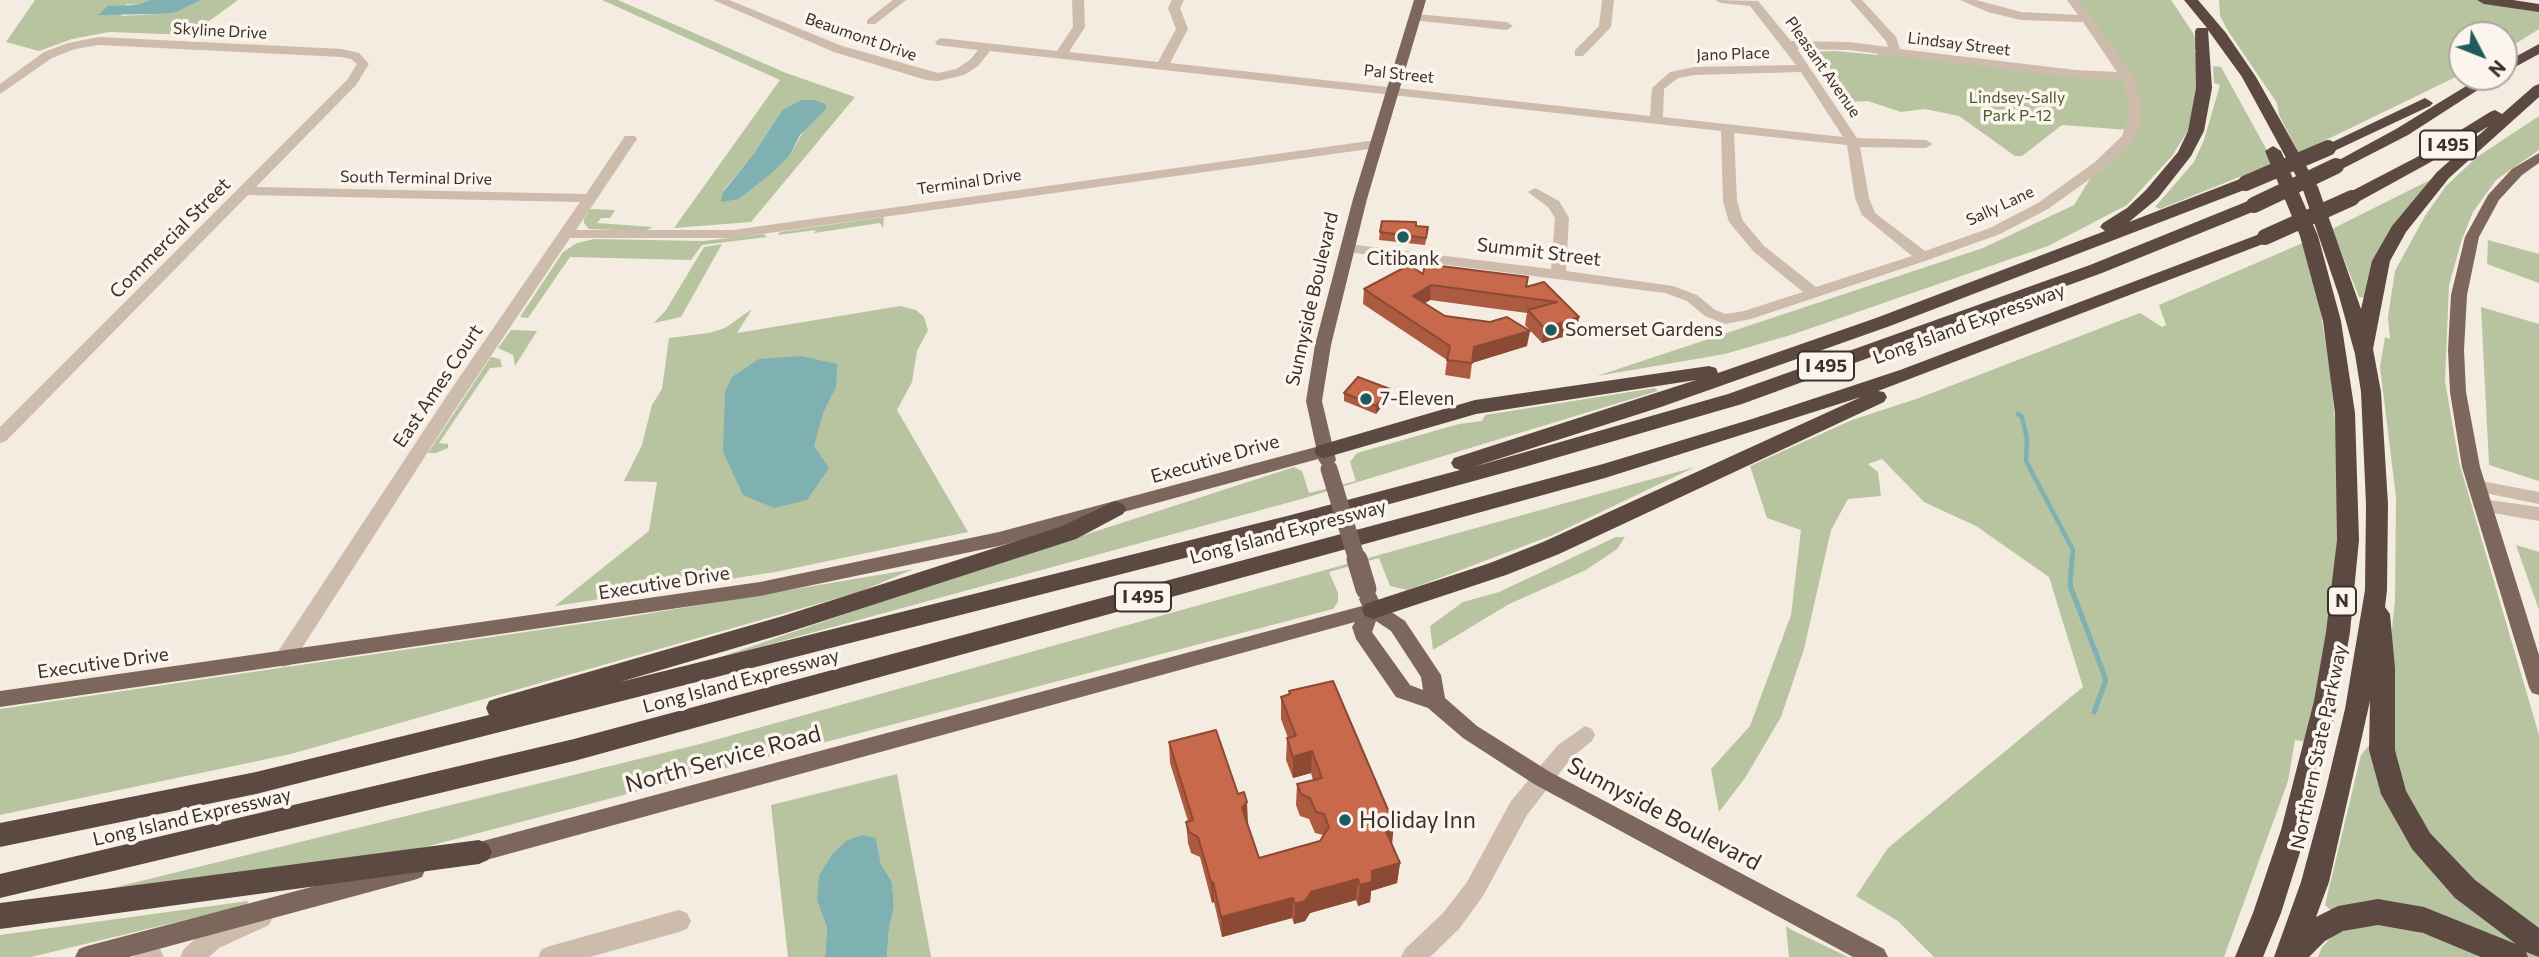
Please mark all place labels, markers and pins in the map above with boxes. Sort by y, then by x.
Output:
marker: Citibank [1395,229,1411,245]
place label: Citibank [1367,248,1439,270]
place label: Somerset Gardens [1565,319,1723,341]
marker: Somerset Gardens [1543,322,1559,338]
place label: 7-Eleven [1380,388,1454,410]
marker: 7-Eleven [1358,391,1374,407]
place label: Holiday Inn [1359,806,1476,834]
marker: Holiday Inn [1337,812,1353,828]

